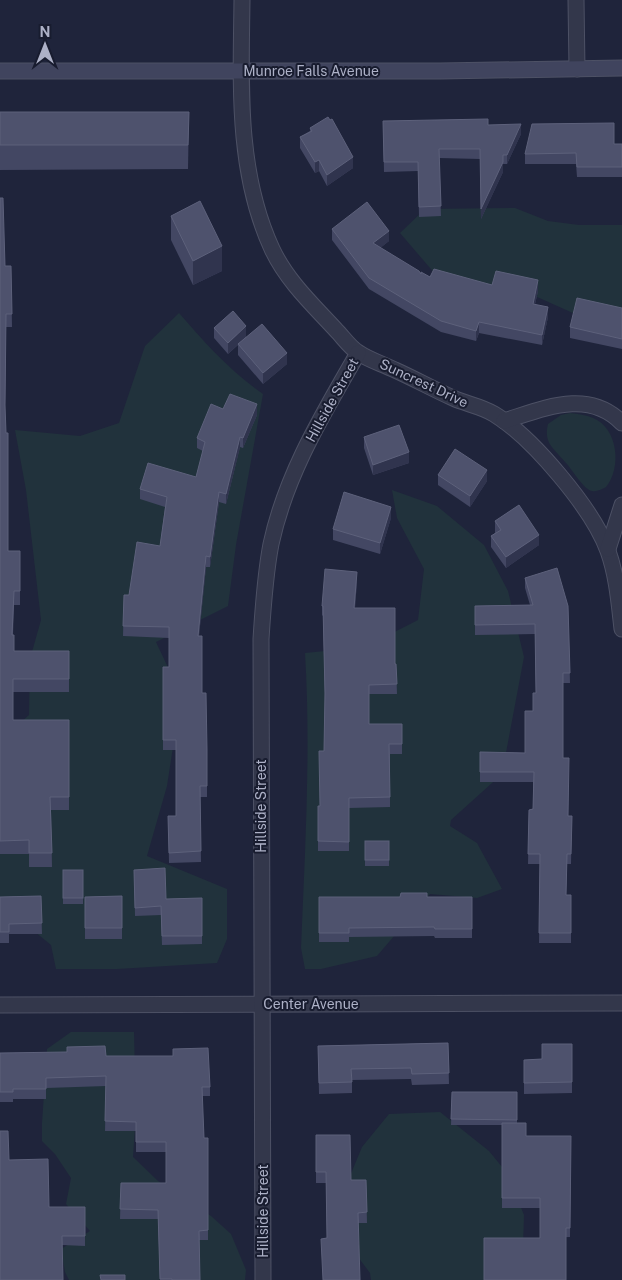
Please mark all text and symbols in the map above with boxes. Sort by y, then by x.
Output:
north arrow [20,20,70,70]
text: N [40,24,50,40]
street label: Munroe Falls Avenue [243,63,379,79]
street label: Hillside Street [302,355,362,445]
street label: Suncrest Drive [377,356,471,411]
street label: Hillside Street [253,759,269,853]
street label: Center Avenue [263,996,359,1012]
street label: Hillside Street [255,1164,271,1258]

